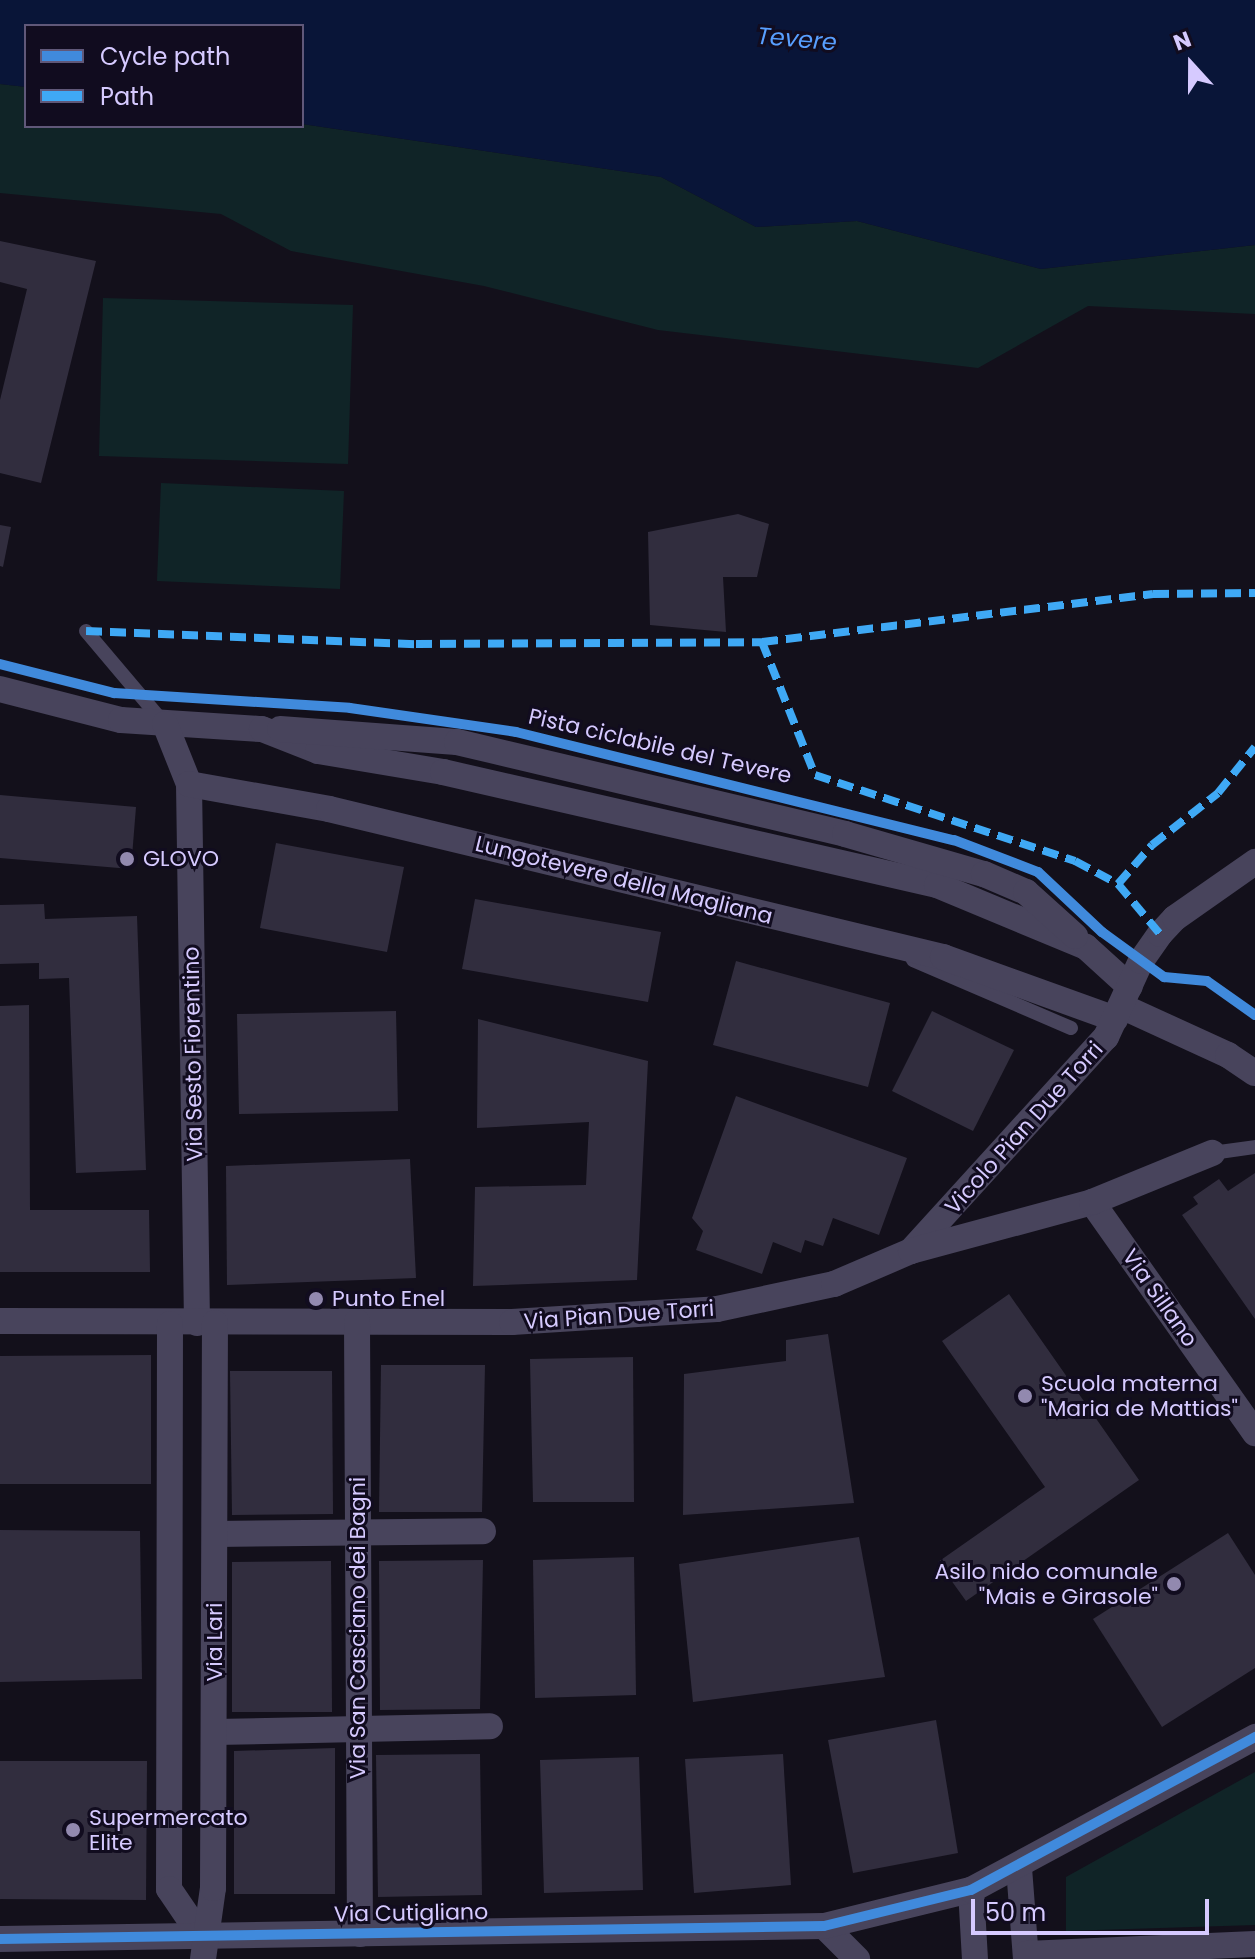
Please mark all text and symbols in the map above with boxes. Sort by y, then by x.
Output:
water label: Tevere [756,21,838,57]
legend [24,24,304,128]
north arrow [1151,24,1231,104]
text: N [1169,24,1195,59]
text: Cycle path [100,40,230,73]
text: Path [100,80,154,113]
street label: Pista ciclabile del Tevere [526,703,794,789]
street label: Lungotevere della Magliana [473,830,775,930]
place label: GLOVO [143,846,219,872]
marker: GLOVO [118,850,136,868]
street label: Via Sesto Fiorentino [178,946,208,1162]
street label: Vicolo Pian Due Torri [940,1036,1108,1220]
street label: Via Sillano [1117,1244,1203,1352]
place label: Punto Enel [332,1286,445,1312]
marker: Punto Enel [307,1290,325,1308]
street label: Via Pian Due Torri [523,1295,715,1335]
place label: Scuola materna "Maria de Mattias" [1041,1370,1238,1422]
marker: Scuola materna "Maria de Mattias" [1016,1387,1034,1405]
street label: Via San Casciano dei Bagni [345,1477,371,1779]
place label: Asilo nido comunale "Mais e Girasole" [934,1558,1158,1610]
marker: Asilo nido comunale "Mais e Girasole" [1165,1575,1183,1593]
street label: Via Lari [202,1602,228,1682]
place label: Supermercato Elite [89,1804,248,1856]
marker: Supermercato Elite [64,1821,82,1839]
scale bar [975,1883,1213,1933]
text: 50 m [985,1896,1046,1929]
street label: Via Cutigliano [334,1898,488,1928]

